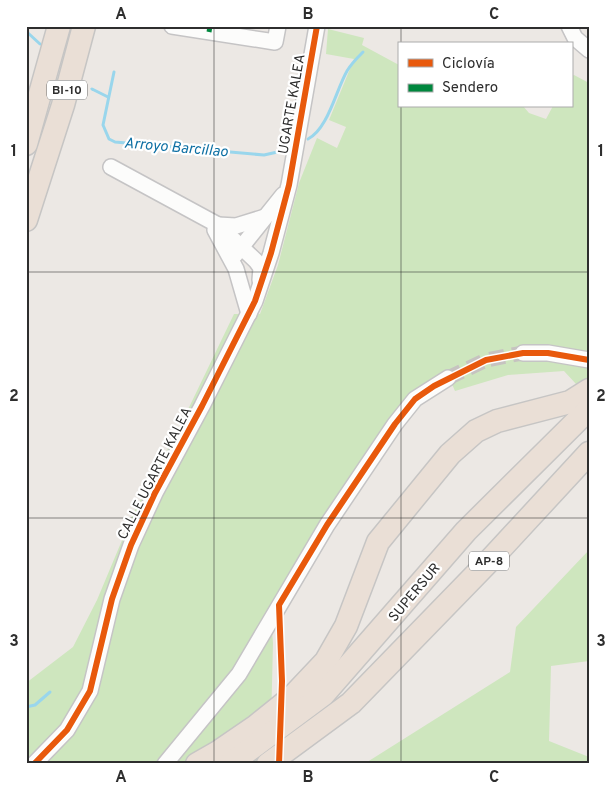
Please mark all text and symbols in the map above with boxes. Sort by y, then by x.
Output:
text: A [115,5,127,25]
text: B [302,5,314,25]
text: C [489,5,499,25]
legend [398,42,572,108]
street label: UGARTE KALEA [275,53,310,156]
text: Ciclovía [442,55,495,74]
text: Sendero [442,79,498,98]
road number: BI-10 [47,80,87,100]
water label: Arroyo Barcillao [123,134,229,162]
text: 1 [11,142,17,162]
text: 1 [598,142,604,162]
text: 2 [9,387,19,407]
text: 2 [596,387,606,407]
street label: CALLE UGARTE KALEA [114,405,196,543]
road number: AP-8 [469,552,509,570]
street label: SUPERSUR [386,560,445,626]
text: 3 [9,632,19,652]
text: 3 [596,632,606,652]
text: A [115,768,127,788]
text: B [302,768,314,788]
text: C [489,768,499,788]

